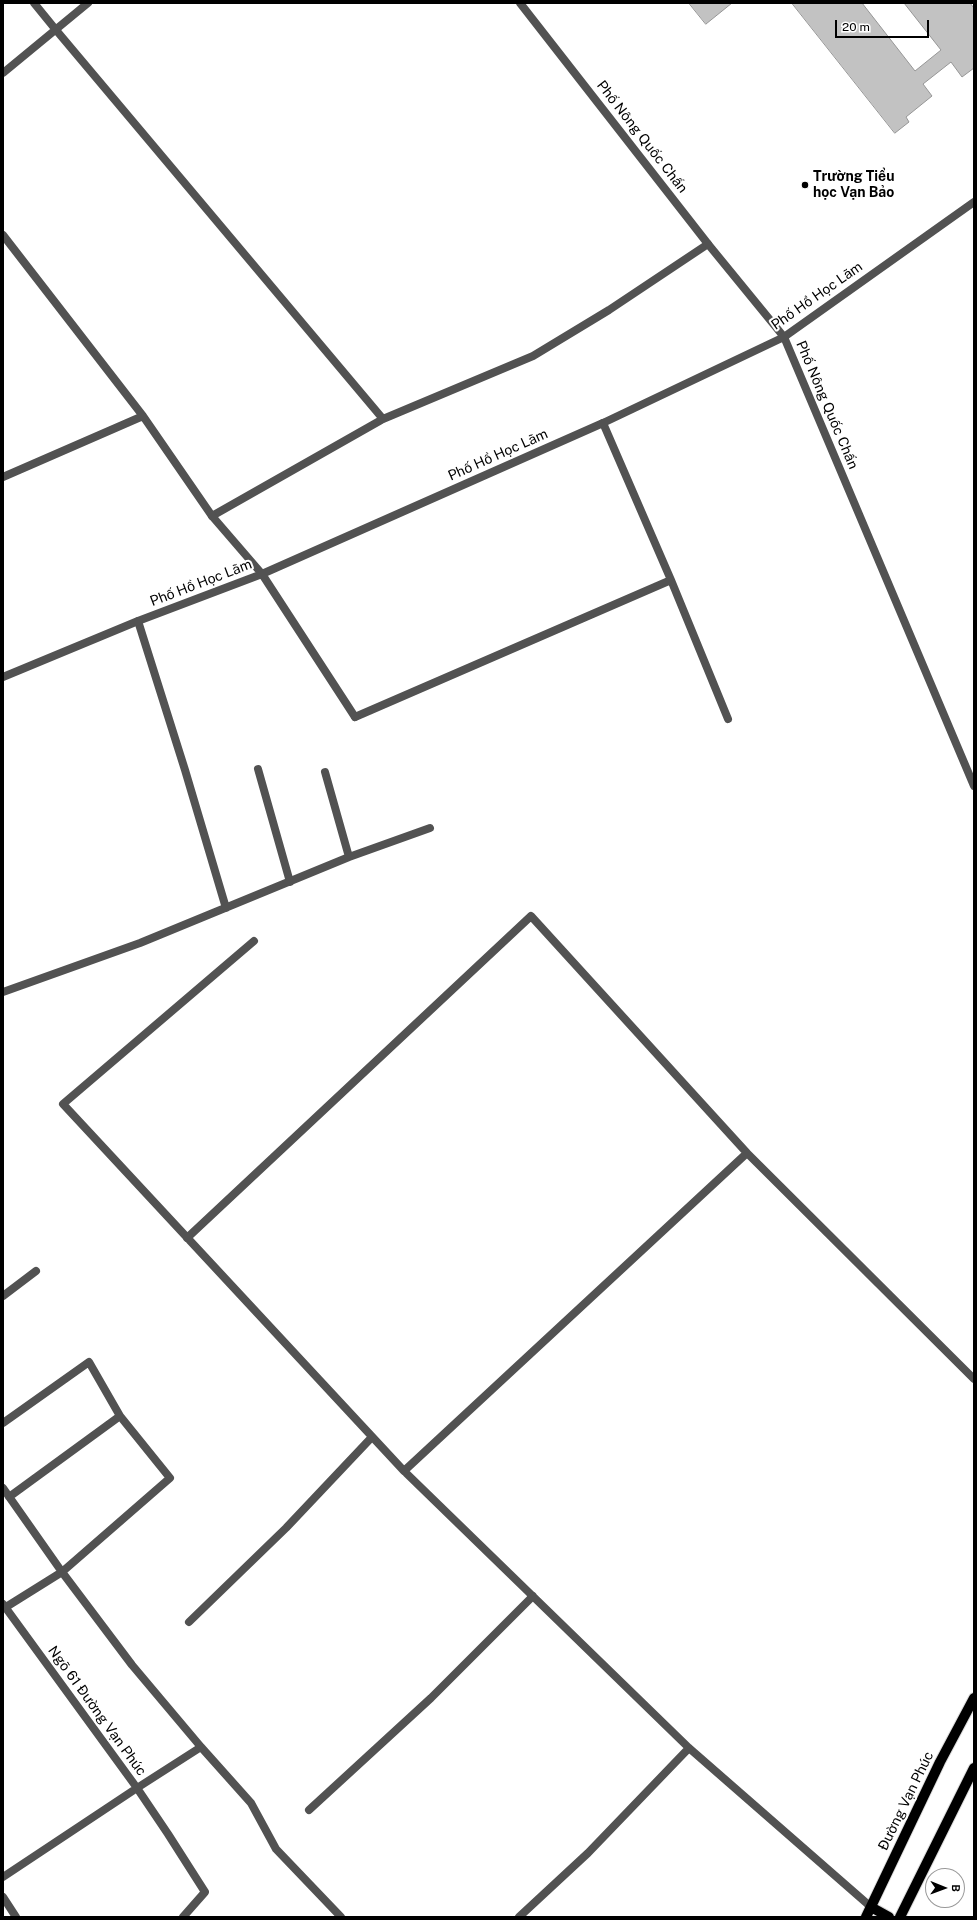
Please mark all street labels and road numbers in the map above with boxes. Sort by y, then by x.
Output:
street label: Phố Nông Quốc Chấn [593,77,691,197]
street label: Phố Hồ Học Lãm [768,258,866,334]
street label: Phố Nông Quốc Chấn [792,338,862,472]
street label: Phố Hồ Học Lãm [445,425,551,485]
street label: Phố Hồ Học Lãm [148,556,254,610]
street label: Ngõ 61 Đường Vạn Phúc [44,1643,150,1779]
street label: Đường Vạn Phúc [875,1749,937,1853]

